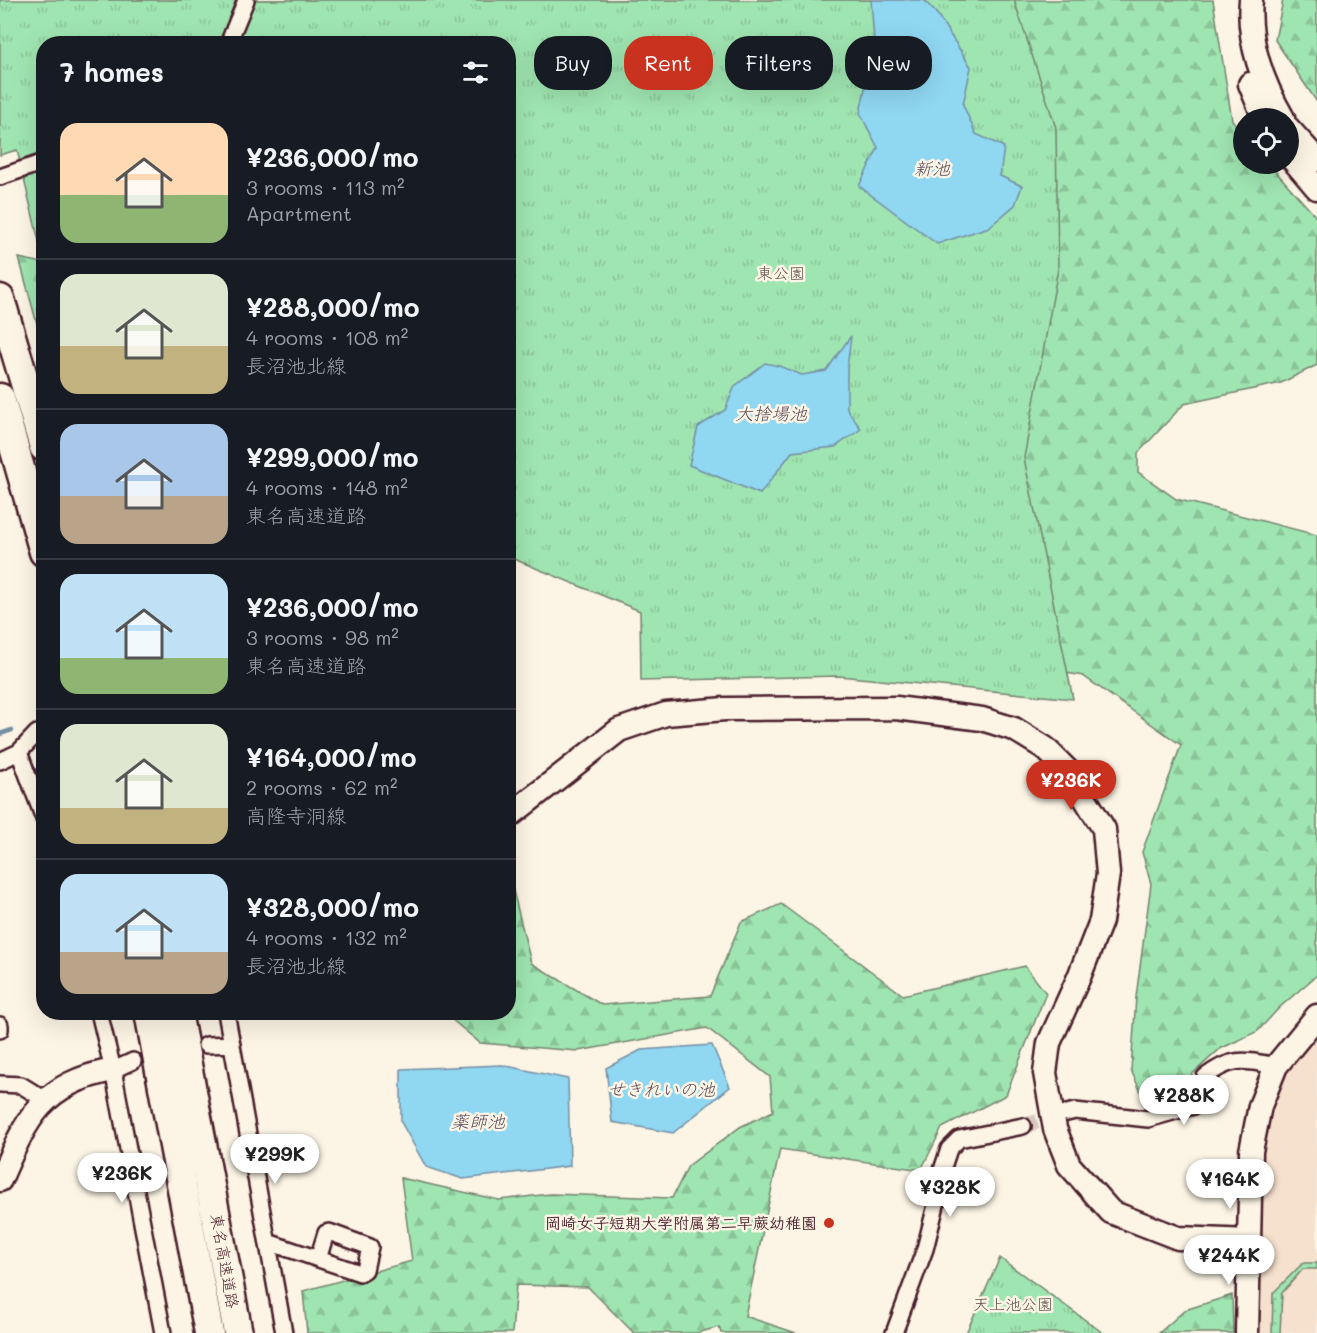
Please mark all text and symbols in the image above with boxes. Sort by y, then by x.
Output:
chip: Buy [534,36,612,90]
chip: Rent [624,36,713,90]
chip: Filters [725,36,833,90]
chip: New [845,36,932,90]
text: 7 homes [60,55,164,89]
icon: filters [459,56,492,89]
map controls [1233,108,1299,174]
button: locate [1233,108,1299,174]
text: ¥236,000/mo [246,140,419,174]
icon: home [108,147,180,219]
water label: 新池 [914,156,951,180]
text: 3 rooms · 113 m² [246,174,405,200]
text: Apartment [246,200,352,226]
park label: 東公園 [757,262,805,283]
text: ¥288,000/mo [246,290,420,324]
icon: home [108,298,180,370]
text: 4 rooms · 108 m² [246,324,408,350]
text: 長沼池北線 [246,352,346,378]
water label: 大捨場池 [735,401,808,425]
text: ¥299,000/mo [246,440,419,474]
icon: home [108,448,180,520]
text: 4 rooms · 148 m² [246,474,408,500]
text: 東名高速道路 [246,502,366,528]
text: ¥236,000/mo [246,590,419,624]
icon: home [108,598,180,670]
text: 3 rooms · 98 m² [246,624,399,650]
text: 東名高速道路 [246,652,366,678]
text: ¥164,000/mo [246,740,417,774]
icon: home [108,748,180,820]
pin: ¥236K [1029,760,1113,811]
text: ¥236K [1040,766,1102,792]
text: 2 rooms · 62 m² [246,774,398,800]
text: 高隆寺洞線 [246,802,346,828]
text: ¥328,000/mo [246,890,419,924]
icon: home [108,898,180,970]
text: 4 rooms · 132 m² [246,924,407,950]
text: 長沼池北線 [246,952,346,978]
pin: ¥288K [1142,1075,1226,1126]
water label: せきれいの池 [607,1077,716,1101]
text: ¥288K [1153,1081,1215,1107]
water label: 薬師池 [451,1109,506,1133]
pin: ¥299K [233,1134,317,1185]
text: ¥299K [244,1140,306,1166]
pin: ¥236K [80,1153,164,1204]
text: ¥236K [91,1159,153,1185]
pin: ¥164K [1188,1159,1272,1210]
text: ¥164K [1200,1165,1260,1191]
pin: ¥328K [908,1167,992,1218]
text: ¥328K [919,1173,981,1199]
street label: 東名高速道路 [207,1212,244,1310]
place label: 岡崎女子短期大学附属第二早蕨幼稚園 [545,1212,817,1233]
marker: 岡崎女子短期大学附属第二早蕨幼稚園 [822,1216,836,1230]
pin: ¥244K [1187,1235,1271,1286]
text: ¥244K [1198,1241,1260,1267]
park label: 天上池公園 [973,1293,1053,1314]

